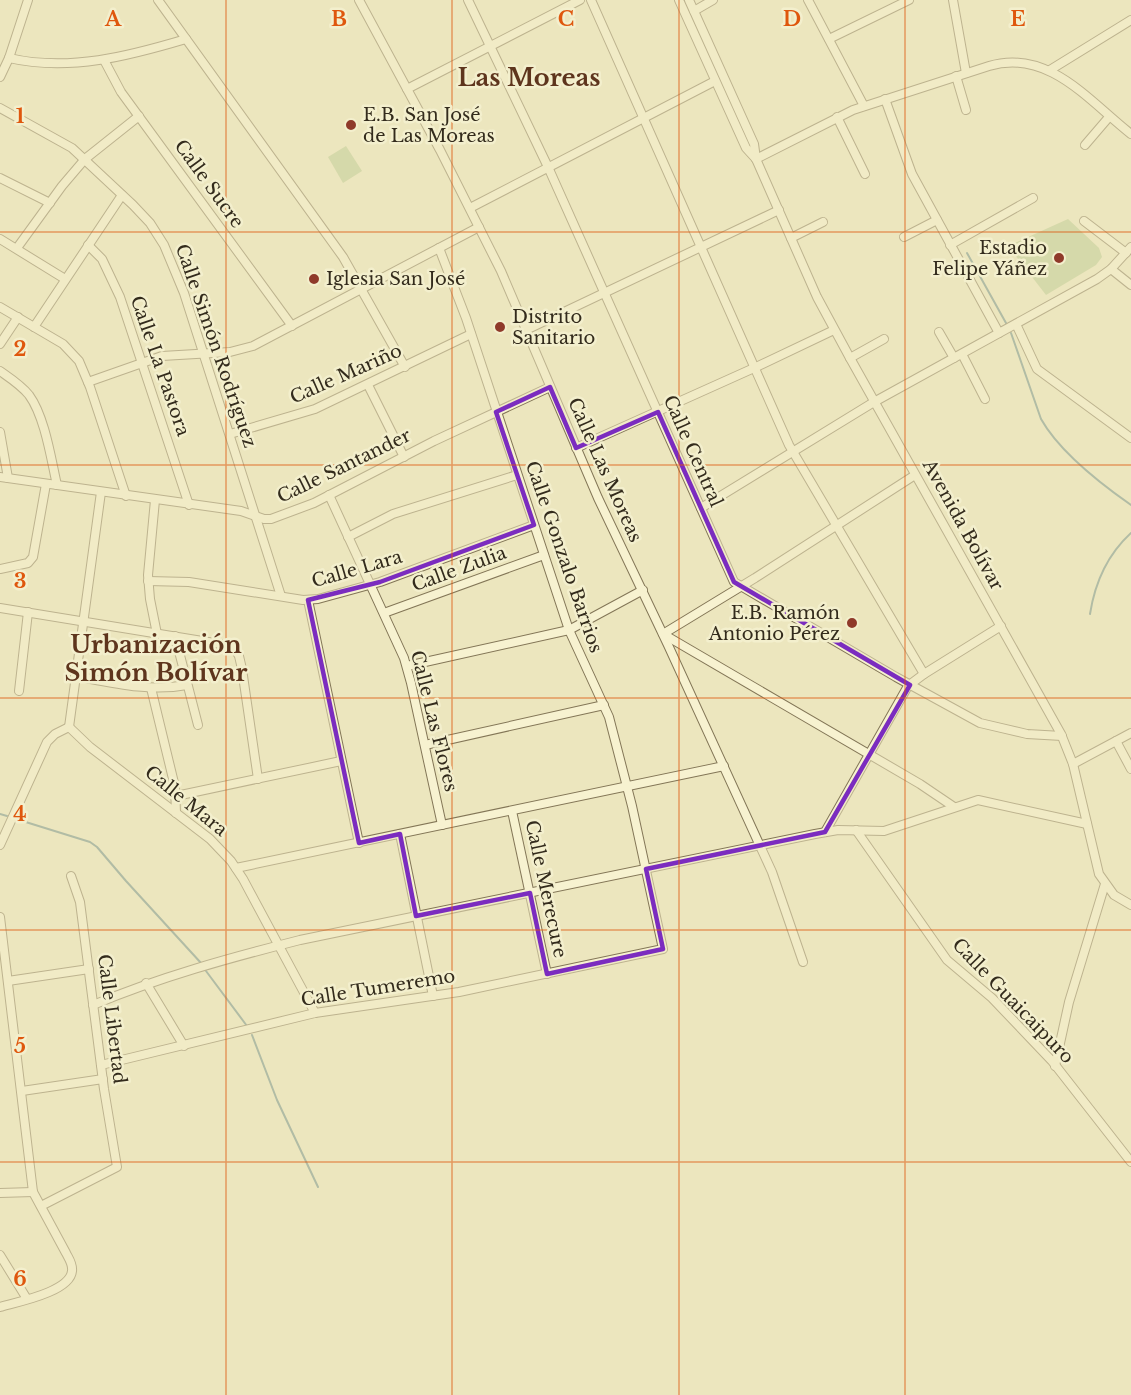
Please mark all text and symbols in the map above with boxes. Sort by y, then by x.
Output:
text: A [104,7,122,31]
text: B [331,7,347,31]
text: C [558,7,574,31]
text: D [783,7,801,31]
text: E [1010,7,1026,31]
district label: Las Moreas [457,63,601,92]
text: 1 [16,104,25,128]
place label: E.B. San José de Las Moreas [363,104,495,147]
marker: E.B. San José de Las Moreas [344,118,358,132]
street label: Calle Sucre [170,136,248,232]
place label: Estadio Felipe Yáñez [932,237,1047,280]
street label: Calle Simón Rodríguez [171,241,261,451]
marker: Estadio Felipe Yáñez [1052,251,1066,265]
place label: Iglesia San José [326,268,465,290]
marker: Iglesia San José [307,272,321,286]
street label: Calle La Pastora [126,293,194,439]
place label: Distrito Sanitario [512,306,595,349]
marker: Distrito Sanitario [493,320,507,334]
text: 2 [13,337,27,361]
street label: Calle Mariño [287,340,405,408]
street label: Calle Central [659,392,728,510]
street label: Calle Las Moreas [563,394,647,546]
street label: Calle Santander [274,424,415,508]
street label: Avenida Bolívar [917,455,1008,595]
street label: Calle Gonzalo Barrios [521,458,607,656]
street label: Calle Zulia [409,542,509,596]
street label: Calle Lara [309,546,405,592]
text: 3 [14,569,26,593]
place label: E.B. Ramón Antonio Pérez [708,602,840,645]
marker: E.B. Ramón Antonio Pérez [845,616,859,630]
district label: Urbanización Simón Bolívar [64,630,248,687]
street label: Calle Las Flores [406,648,462,794]
street label: Calle Mara [140,761,232,841]
text: 4 [13,802,27,826]
street label: Calle Merecure [521,818,571,960]
street label: Calle Guaicaipuro [948,934,1078,1068]
street label: Calle Libertad [93,953,131,1085]
street label: Calle Tumeremo [299,965,457,1011]
text: 5 [14,1034,26,1058]
text: 6 [13,1267,27,1291]

